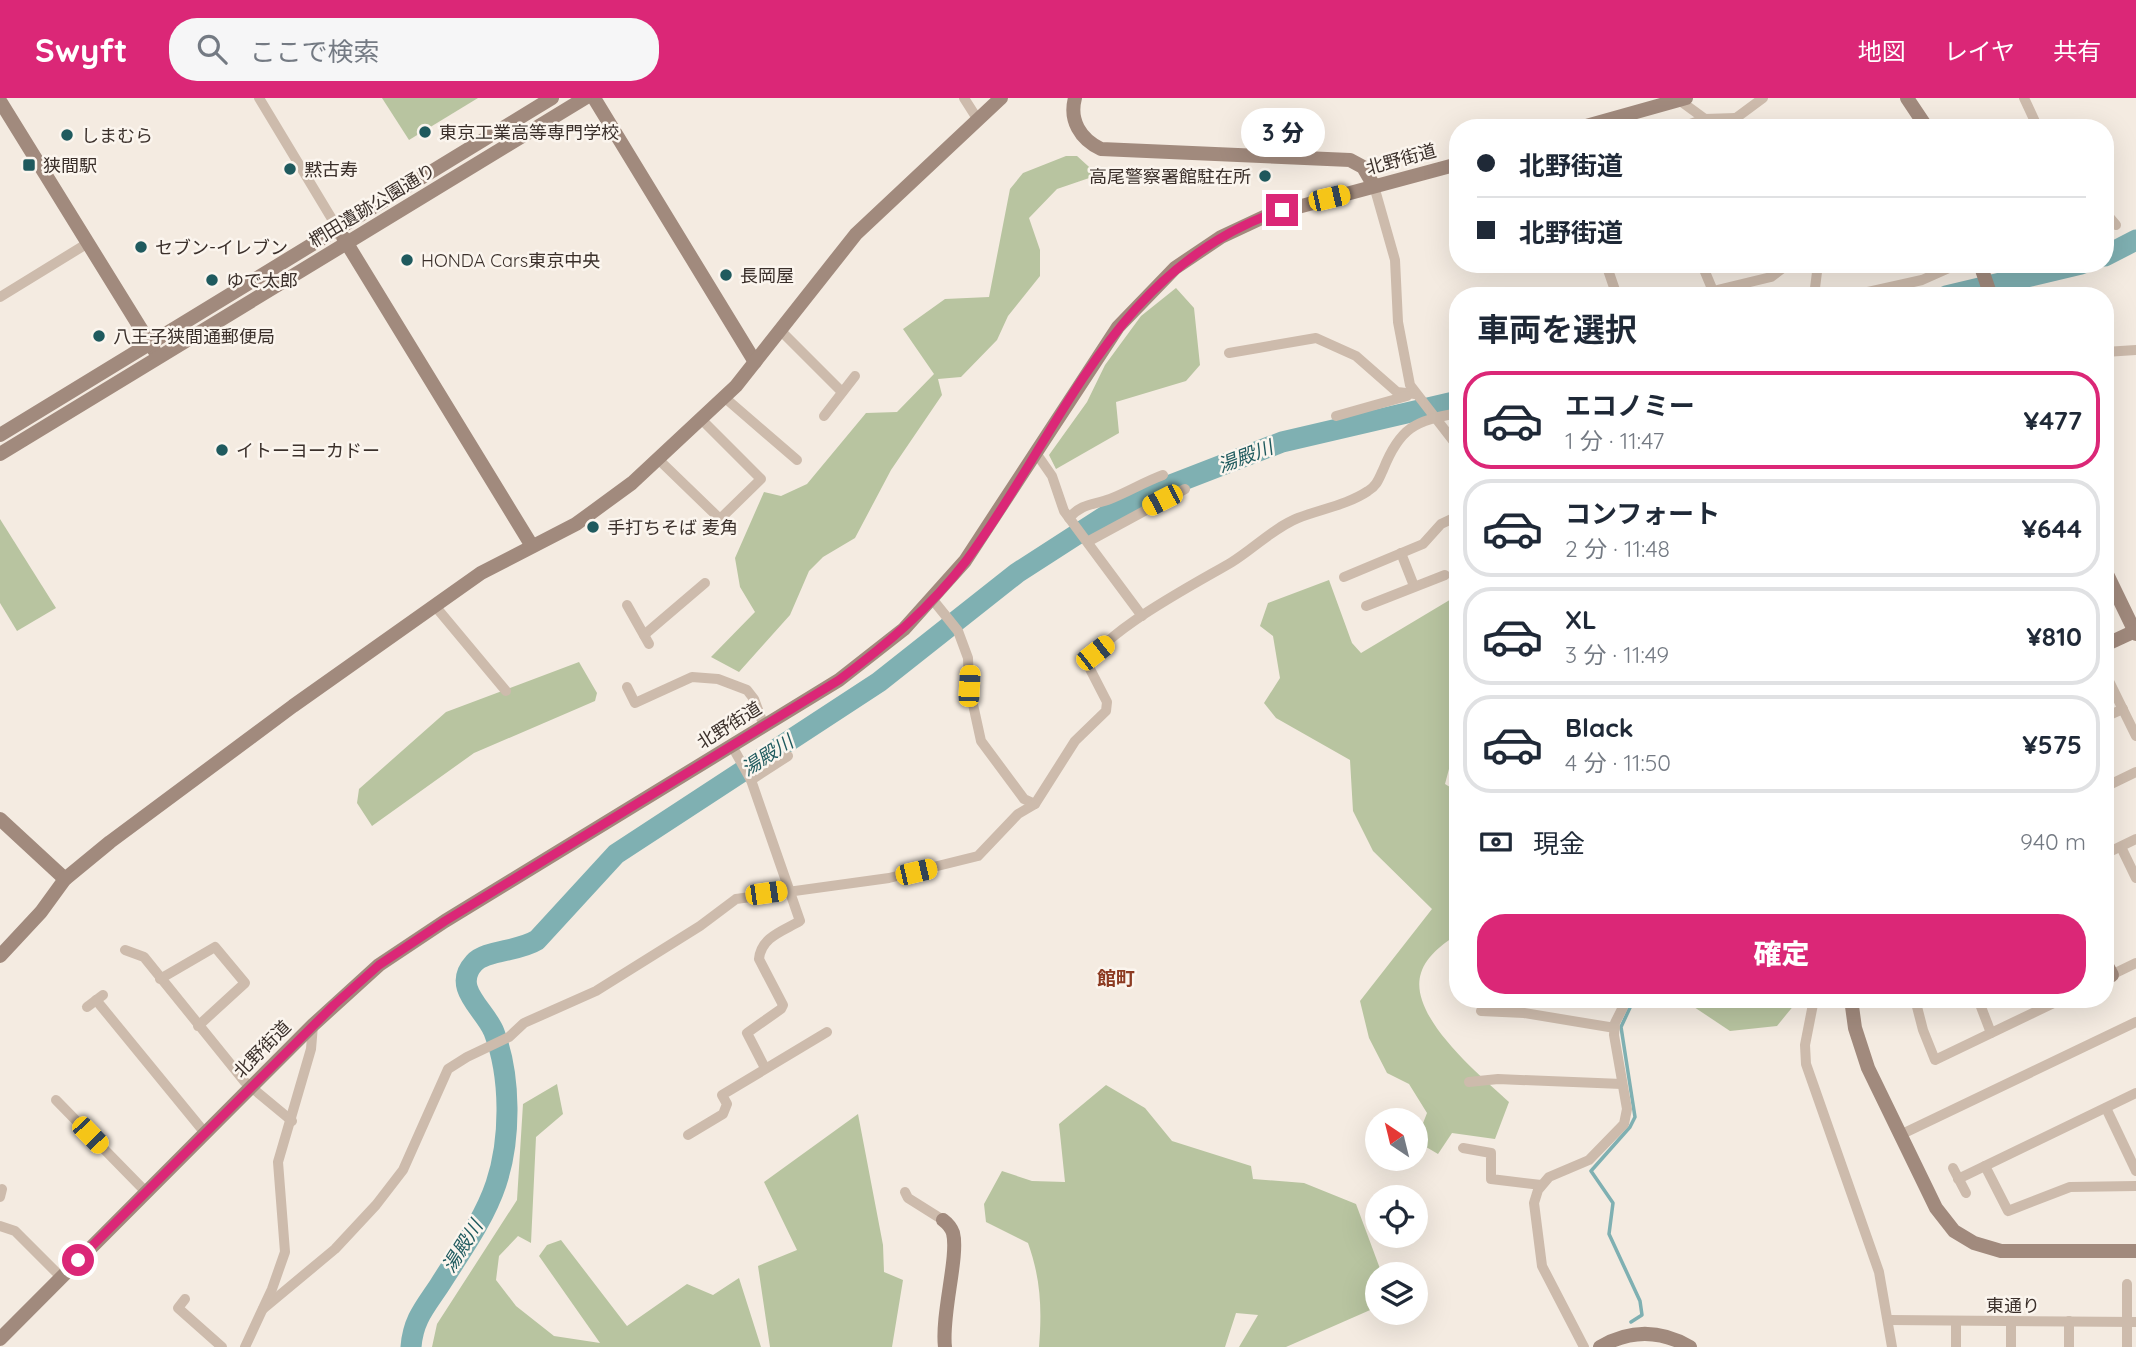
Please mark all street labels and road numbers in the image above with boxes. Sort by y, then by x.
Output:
street label: 北野街道 [1363,139,1439,179]
street label: 椚田遺跡公園通り [304,158,440,252]
street label: 北野街道 [692,696,766,754]
street label: 北野街道 [228,1015,296,1083]
street label: 東通り [1986,1294,2040,1317]

